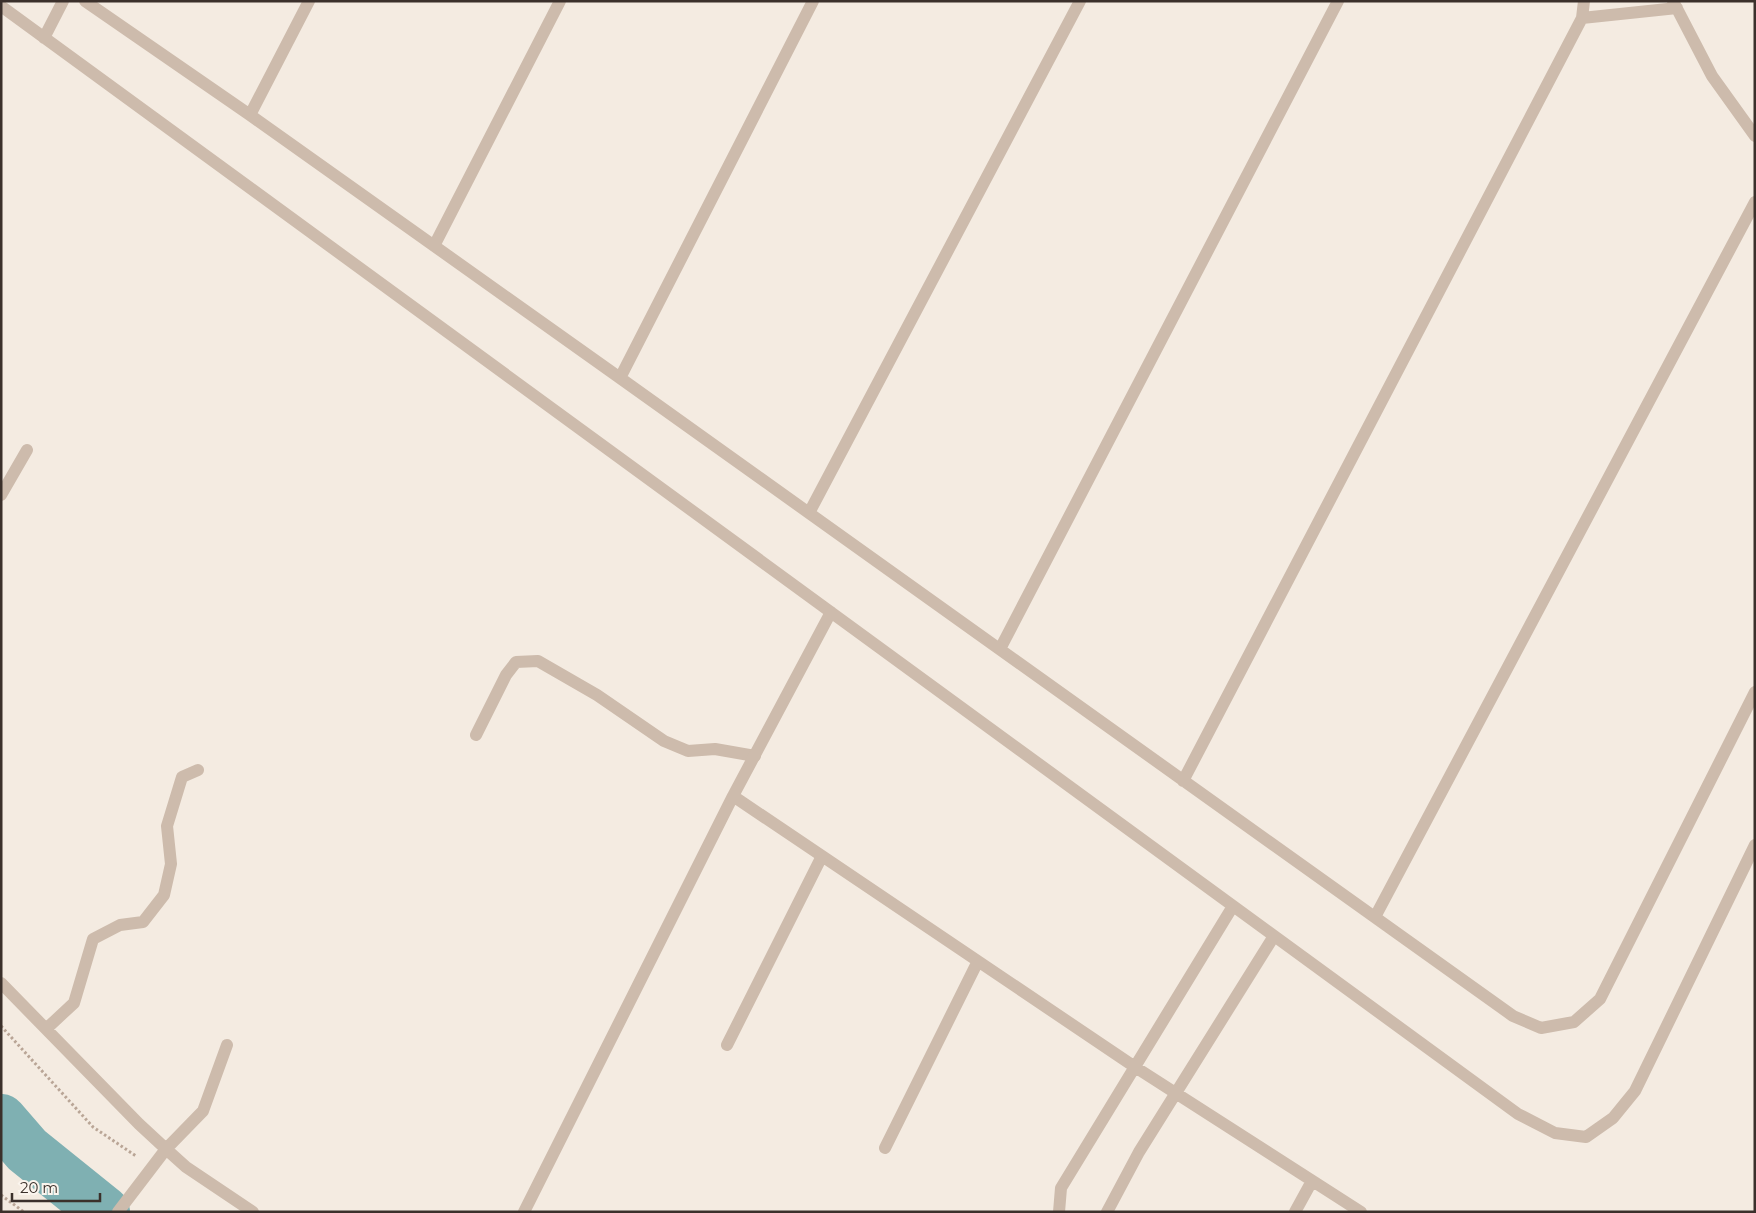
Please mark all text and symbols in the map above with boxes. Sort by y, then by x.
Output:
scale bar [12,1170,100,1202]
text: 20 m [20,1178,58,1197]

